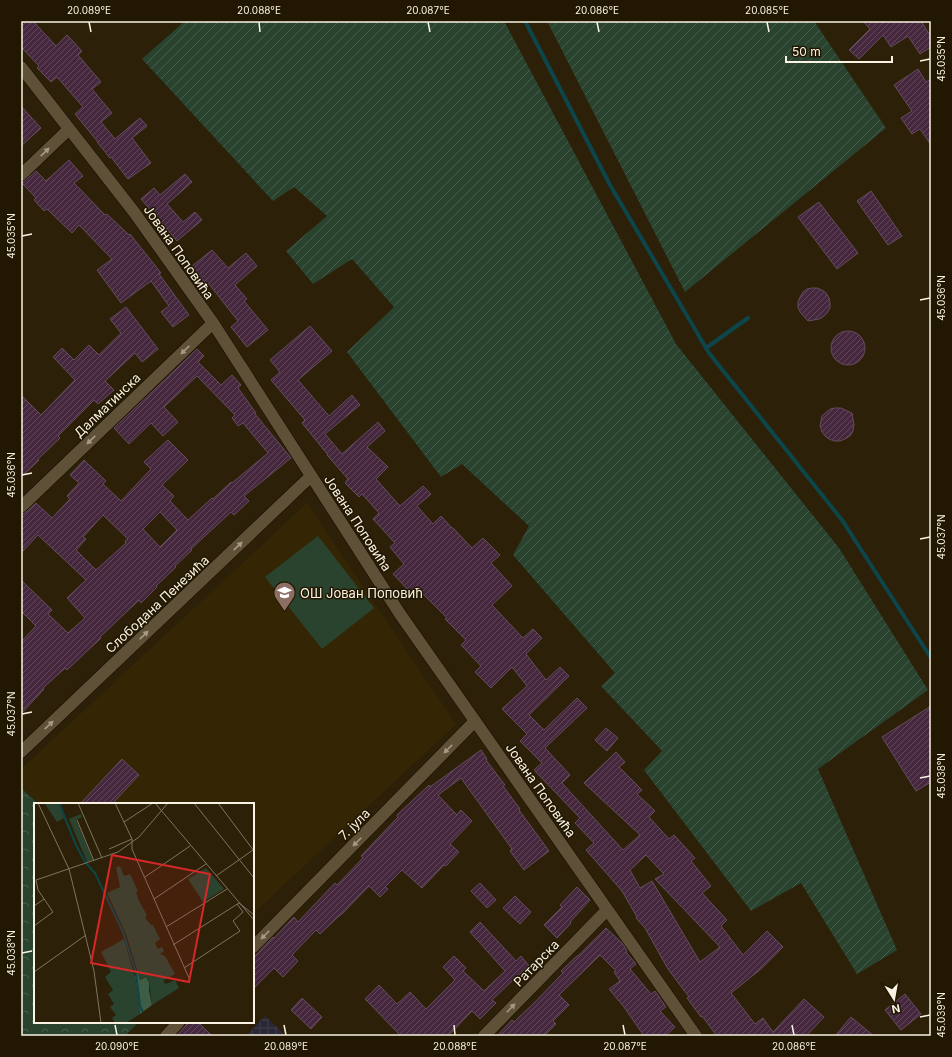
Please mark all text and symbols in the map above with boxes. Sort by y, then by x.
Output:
text: 20.089°E [67,4,111,16]
text: 20.088°E [237,4,281,16]
text: 20.087°E [406,4,450,16]
text: 20.086°E [575,4,619,16]
text: 20.085°E [745,4,789,16]
text: 45.035°N [935,36,947,82]
scale bar [786,38,892,64]
text: 50 m [792,44,821,59]
one-way arrow [40,147,50,157]
street label: Јована Поповића [140,202,218,302]
text: 45.035°N [5,213,17,259]
text: 45.036°N [935,275,947,321]
one-way arrow [180,345,190,354]
street label: Далматинска [70,369,144,441]
one-way arrow [86,435,96,444]
text: 45.036°N [5,452,17,498]
street label: Јована Поповића [321,472,395,574]
text: 45.037°N [935,514,947,560]
one-way arrow [233,541,243,551]
street label: Слободана Пенезића [102,552,212,656]
school or university icon: ОШ Јован Поповић [272,580,298,613]
place label: ОШ Јован Поповић [300,585,423,601]
one-way arrow [139,630,149,640]
text: 45.037°N [5,691,17,737]
one-way arrow [44,720,54,730]
street label: Јована Поповића [502,740,580,840]
one-way arrow [443,744,453,754]
text: 45.038°N [935,753,947,799]
inset map [34,803,254,1023]
street label: 7. јула [335,805,373,843]
one-way arrow [352,837,362,847]
text: 45.038°N [5,930,17,976]
one-way arrow [261,930,270,940]
street label: Ратарска [510,936,562,990]
north arrow [874,979,914,1019]
text: 45.039°N [935,992,947,1038]
text: N [890,1001,901,1016]
one-way arrow [507,1003,516,1013]
text: 20.090°E [95,1040,139,1052]
text: 20.089°E [264,1040,308,1052]
text: 20.088°E [433,1040,477,1052]
text: 20.087°E [603,1040,647,1052]
text: 20.086°E [772,1040,816,1052]

